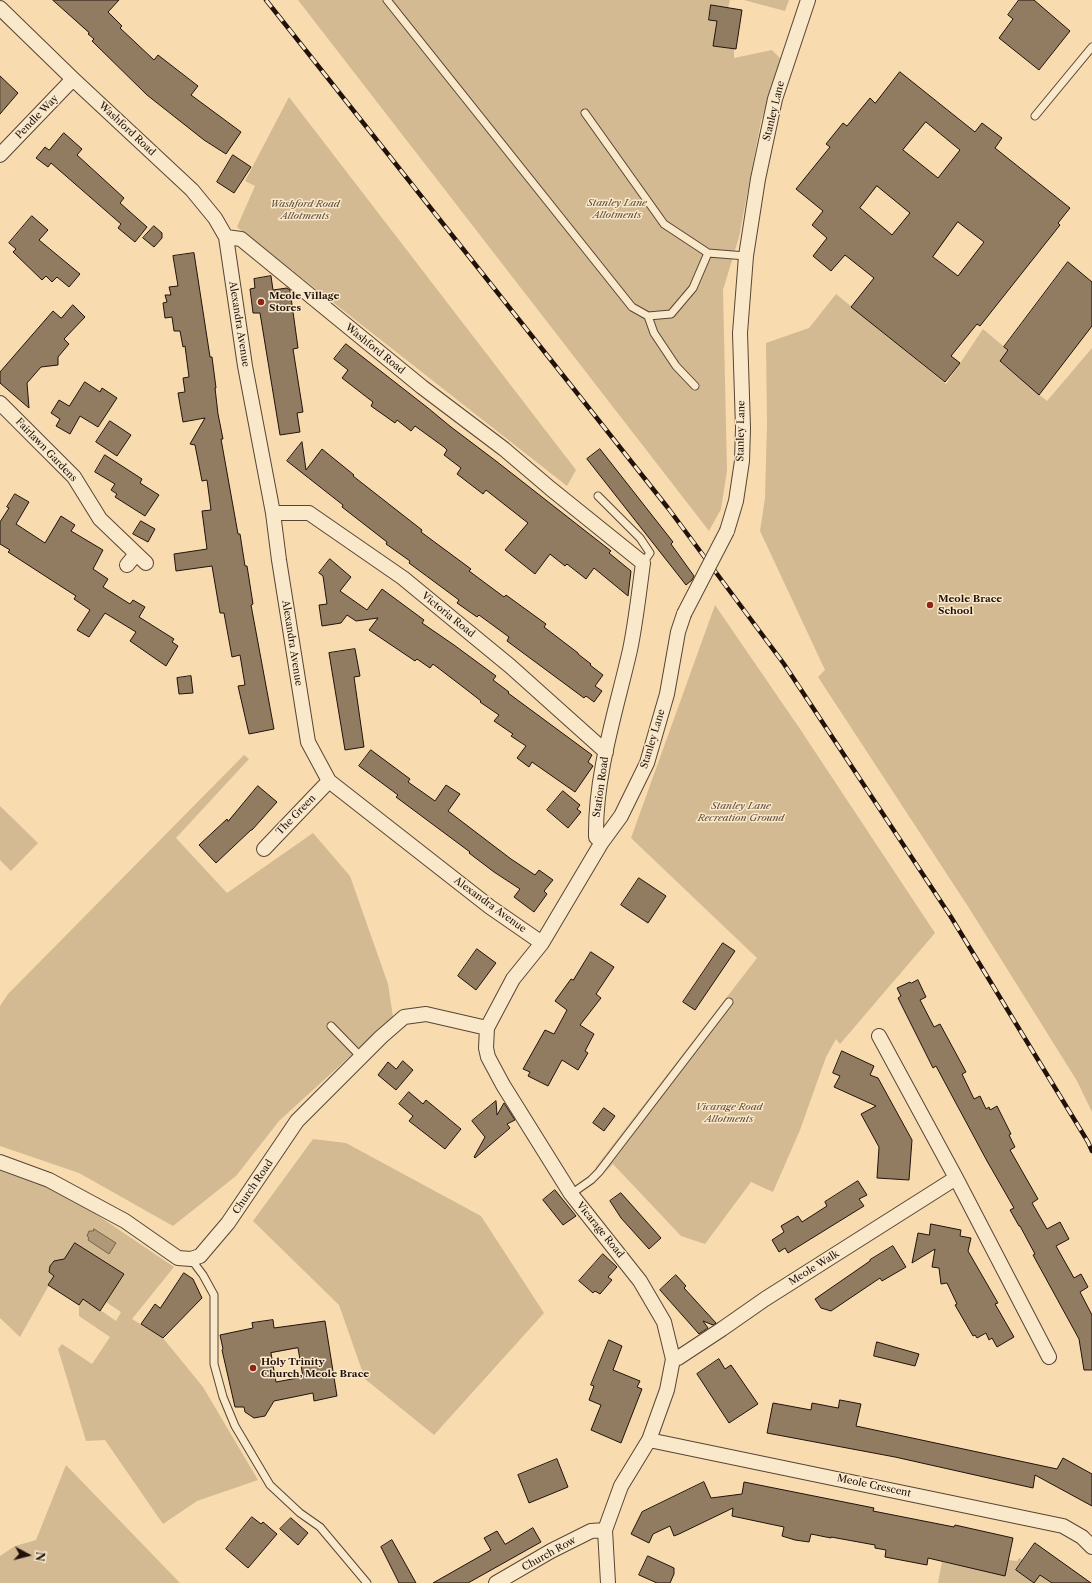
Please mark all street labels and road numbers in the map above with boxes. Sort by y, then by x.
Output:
street label: Stanley Lane [761,80,787,142]
street label: Pendle Way [13,93,61,141]
street label: Washford Road [96,100,158,158]
street label: Alexandra Avenue [226,280,252,368]
street label: Washford Road [343,321,407,377]
street label: Stanley Lane [734,400,748,462]
street label: Fairlawn Gardens [13,416,79,484]
street label: Victoria Road [419,590,477,640]
street label: Alexandra Avenue [279,599,305,687]
street label: Stanley Lane [638,708,668,770]
street label: Station Road [591,756,611,818]
street label: The Green [274,792,318,838]
street label: Alexandra Avenue [451,875,529,935]
street label: Church Road [230,1157,276,1217]
street label: Vicarage Road [574,1200,626,1260]
street label: Meole Walk [787,1248,841,1288]
street label: Meole Crescent [836,1472,912,1500]
street label: Church Row [520,1534,578,1574]

